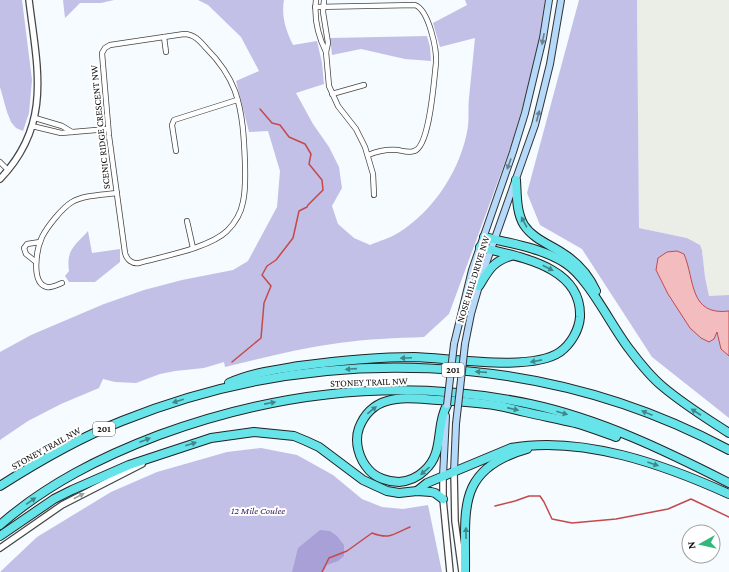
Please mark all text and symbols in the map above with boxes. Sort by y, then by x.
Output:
one-way arrow [540,32,546,45]
street label: SCENIC RIDGE CRESCENT NW [88,64,112,190]
one-way arrow [535,110,541,123]
one-way arrow [505,158,511,170]
one-way arrow [520,216,527,228]
street label: NOSE HILL DRIVE NW [454,233,492,324]
one-way arrow [543,265,554,271]
one-way arrow [400,354,412,361]
one-way arrow [529,358,542,364]
road number: 201 [442,363,464,377]
one-way arrow [345,365,357,372]
one-way arrow [474,369,487,375]
street label: STONEY TRAIL NW [330,375,409,389]
one-way arrow [172,398,184,404]
one-way arrow [264,400,276,406]
one-way arrow [367,405,378,414]
one-way arrow [506,407,519,413]
one-way arrow [691,408,701,416]
one-way arrow [641,409,653,415]
one-way arrow [557,410,569,416]
road number: 201 [93,422,115,436]
street label: STONEY TRAIL NW [9,424,83,472]
one-way arrow [140,437,152,443]
one-way arrow [186,441,198,447]
one-way arrow [647,461,659,467]
one-way arrow [420,466,430,475]
one-way arrow [74,493,85,499]
one-way arrow [26,497,36,505]
park label: 12 Mile Coulee [231,505,285,516]
north arrow [681,524,721,564]
one-way arrow [463,526,469,539]
text: N [685,540,698,550]

